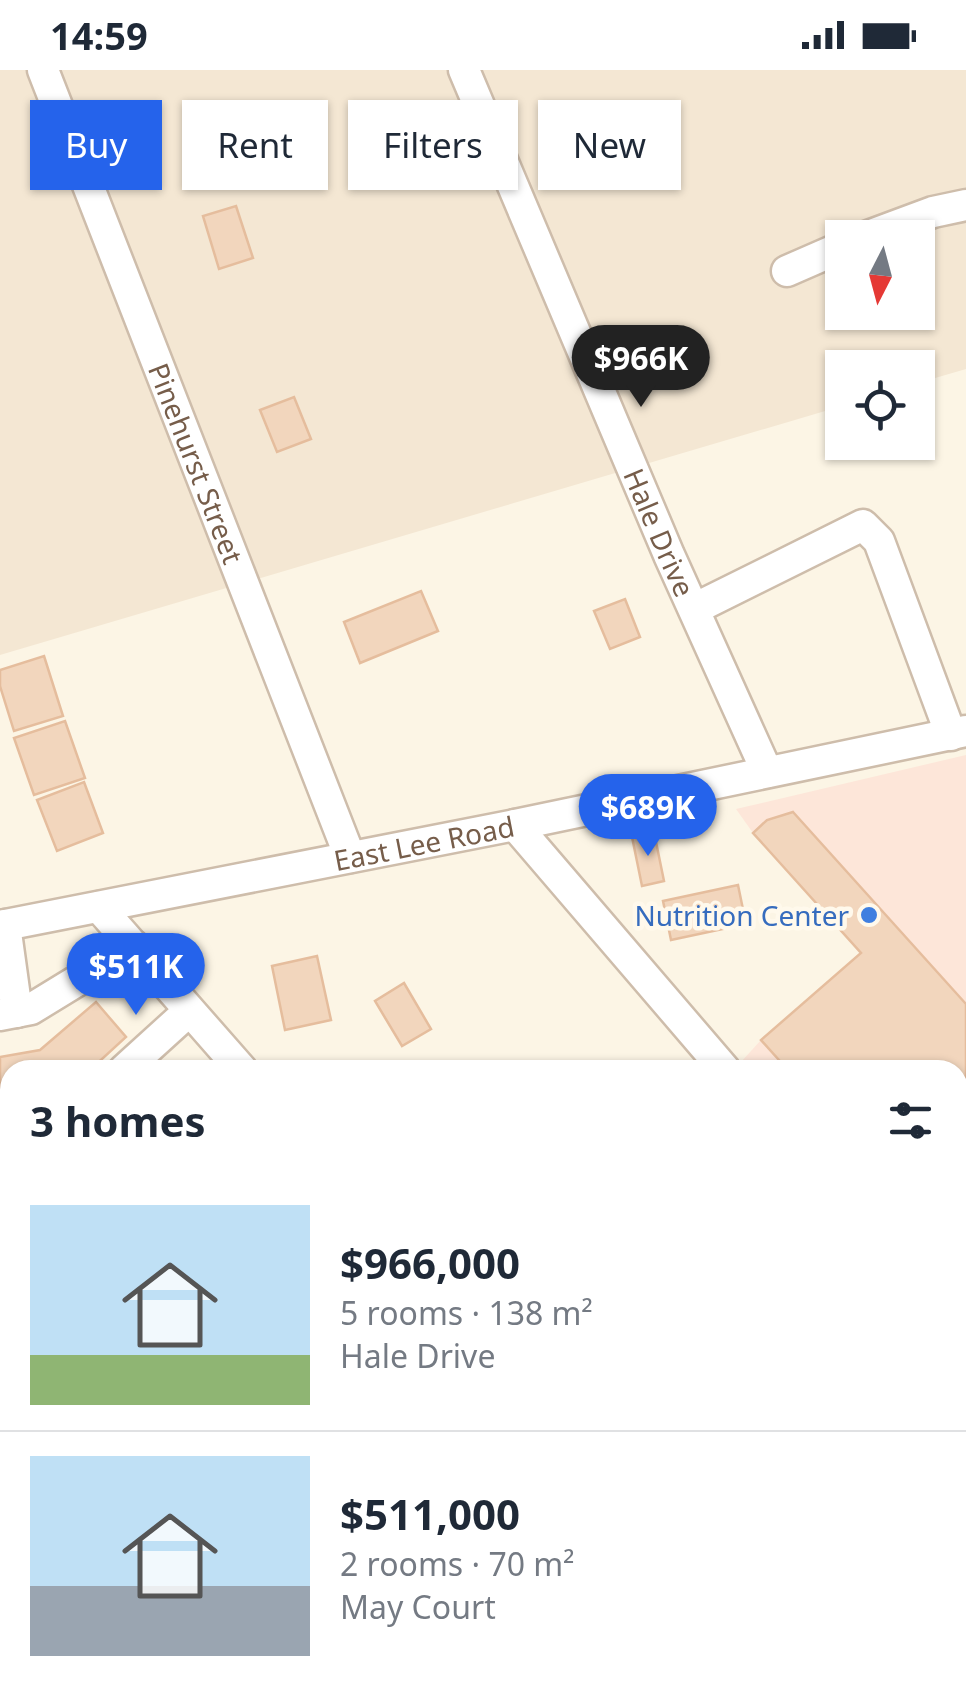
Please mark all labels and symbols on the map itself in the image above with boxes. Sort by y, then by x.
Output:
north arrow [825,220,935,330]
pin: $966K [571,325,711,410]
street label: Pinehurst Street [140,357,253,569]
street label: Hale Drive [615,462,704,602]
pin: $689K [578,774,718,859]
street label: East Lee Road [330,807,517,879]
place label: Nutrition Center [634,896,849,934]
marker: Nutrition Center [858,904,880,926]
pin: $511K [66,933,206,1018]

